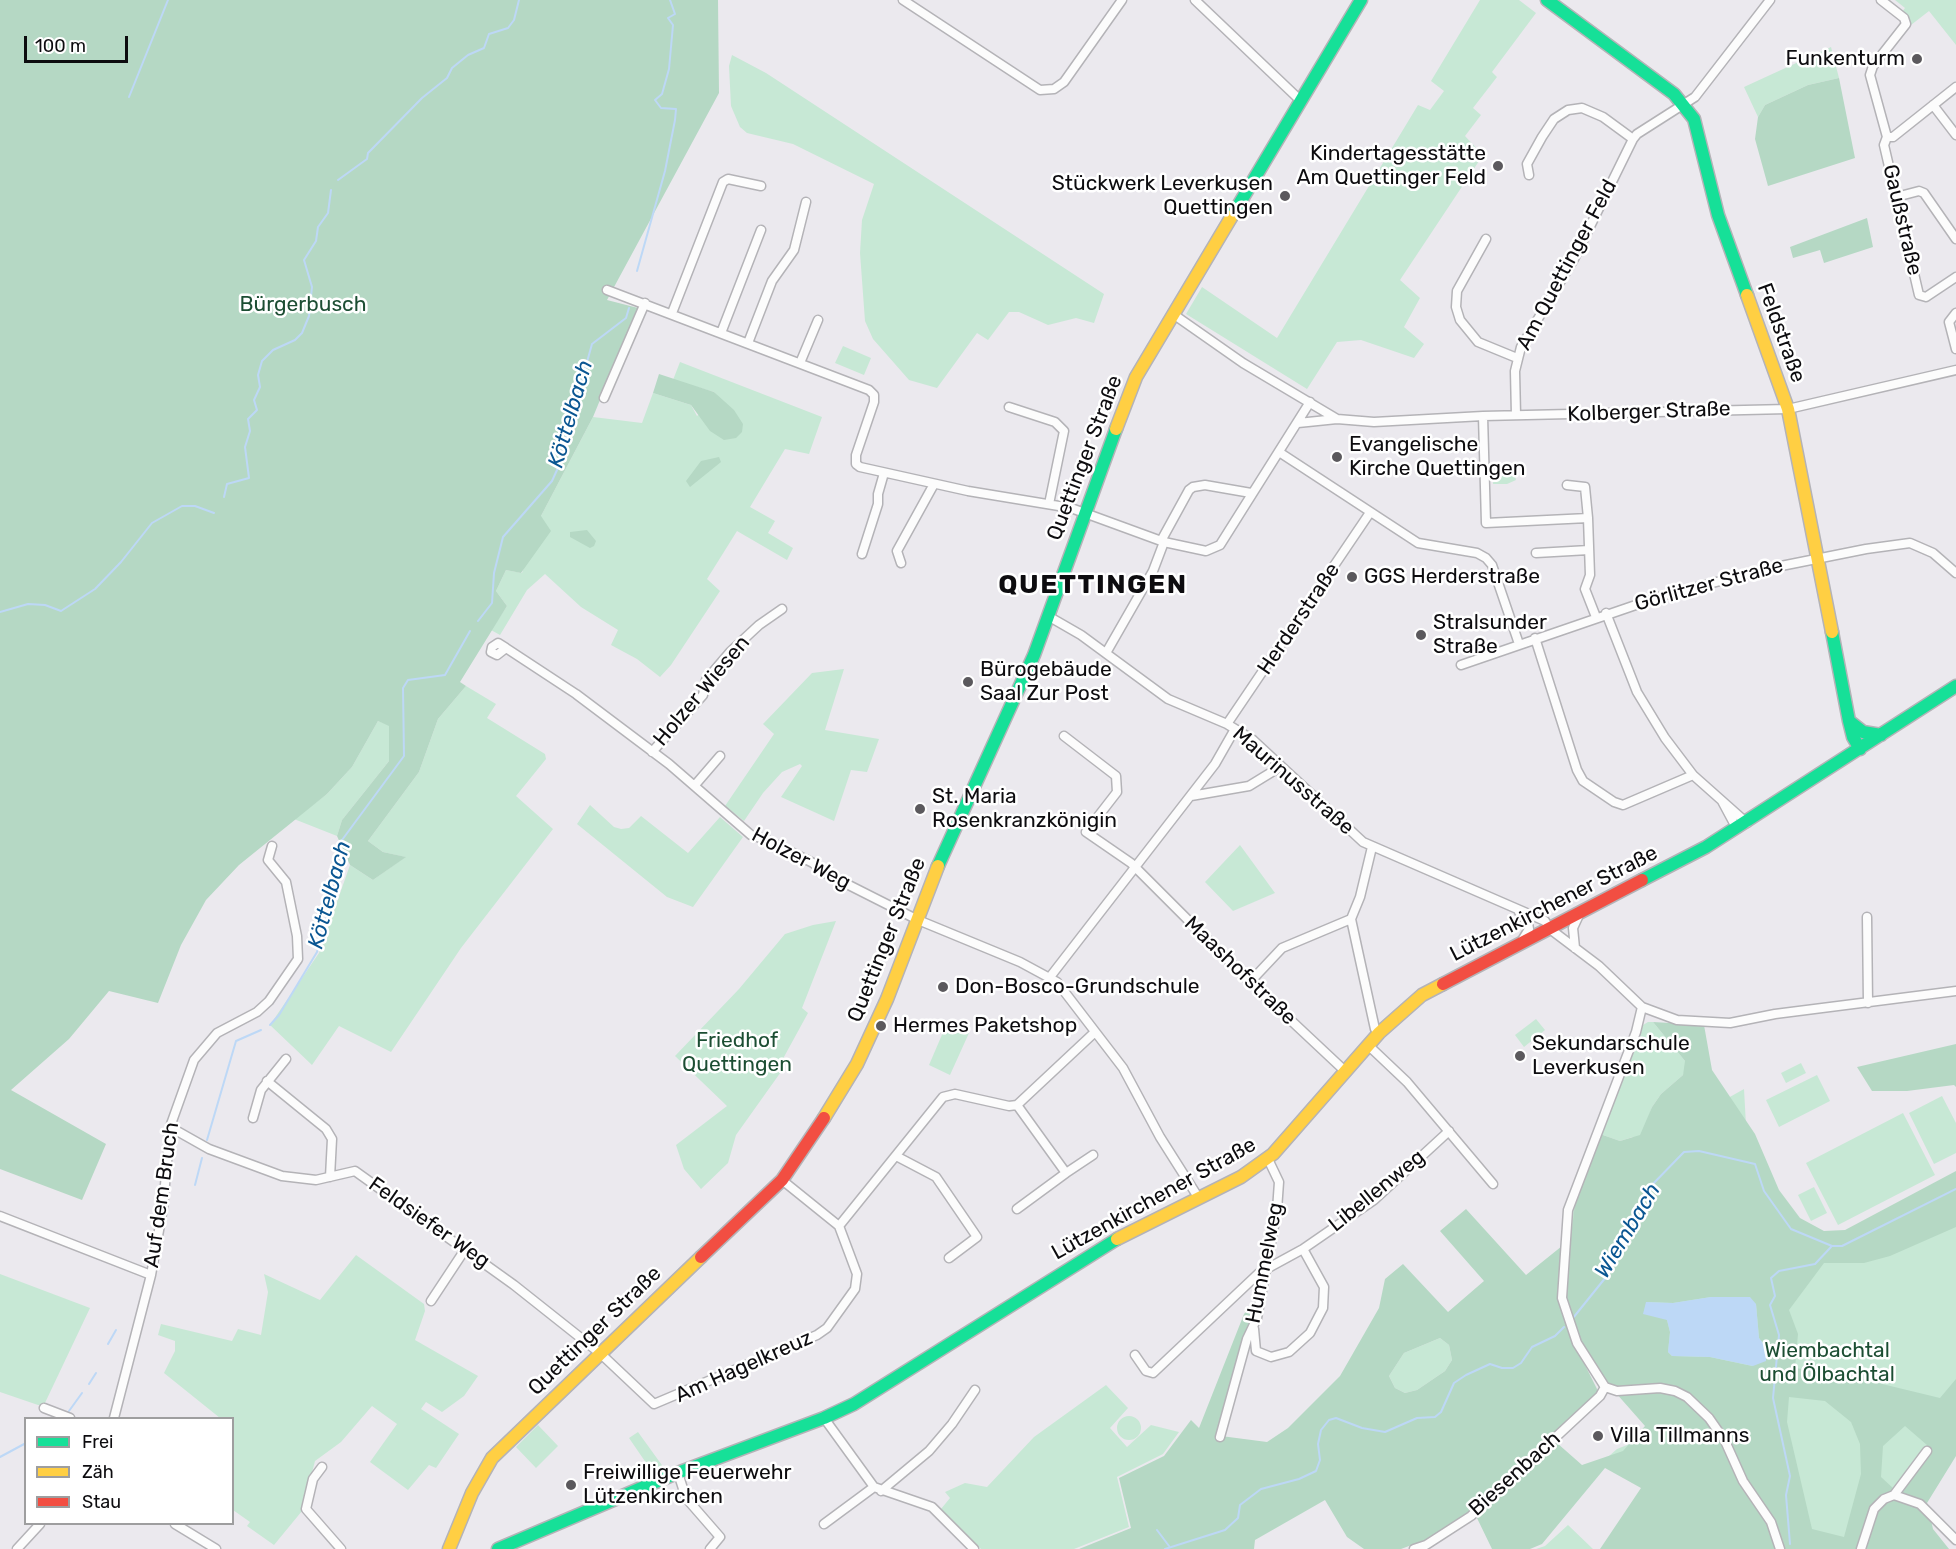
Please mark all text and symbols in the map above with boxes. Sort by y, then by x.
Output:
scale bar [27,24,130,62]
text: 100 m [35,35,86,57]
place label: Funkenturm [1785,46,1905,72]
marker: Funkenturm [1910,52,1924,66]
place label: Kindertagesstätte Am Quettinger Feld [1297,141,1486,191]
marker: Kindertagesstätte Am Quettinger Feld [1491,159,1505,173]
street label: Gaußstraße [1877,162,1927,278]
place label: Stückwerk Leverkusen Quettingen [1052,171,1273,221]
street label: Am Quettinger Feld [1511,175,1623,355]
marker: Stückwerk Leverkusen Quettingen [1278,189,1292,203]
street label: Feldstraße [1751,280,1811,386]
park label: Bürgerbusch [240,292,366,318]
water label: Köttelbach [543,357,599,471]
street label: Quettinger Straße [1042,372,1128,544]
street label: Kolberger Straße [1567,397,1731,427]
place label: Evangelische Kirche Quettingen [1349,432,1526,482]
marker: Evangelische Kirche Quettingen [1330,450,1344,464]
street label: Görlitzer Straße [1632,553,1786,617]
street label: Herderstraße [1252,558,1346,680]
place label: GGS Herderstraße [1364,564,1540,590]
district label: QUETTINGEN [998,569,1188,601]
marker: GGS Herderstraße [1345,570,1359,584]
place label: Stralsunder Straße [1433,610,1547,660]
marker: Stralsunder Straße [1414,628,1428,642]
street label: Holzer Wiesen [648,631,756,751]
place label: Bürogebäude Saal Zur Post [980,657,1112,707]
marker: Bürogebäude Saal Zur Post [961,675,975,689]
street label: Maurinusstraße [1227,721,1359,841]
place label: St. Maria Rosenkranzkönigin [932,784,1117,834]
marker: St. Maria Rosenkranzkönigin [913,802,927,816]
street label: Holzer Weg [747,822,855,896]
water label: Köttelbach [303,838,357,952]
street label: Lützenkirchener Straße [1446,841,1662,967]
street label: Quettinger Straße [843,854,931,1026]
street label: Maashofstraße [1179,911,1301,1031]
place label: Don-Bosco-Grundschule [955,974,1200,1000]
marker: Don-Bosco-Grundschule [936,980,950,994]
place label: Hermes Paketshop [893,1013,1077,1039]
marker: Hermes Paketshop [874,1019,888,1033]
park label: Friedhof Quettingen [682,1028,792,1078]
place label: Sekundarschule Leverkusen [1532,1031,1690,1081]
marker: Sekundarschule Leverkusen [1513,1049,1527,1063]
street label: Auf dem Bruch [139,1121,185,1269]
street label: Lützenkirchener Straße [1047,1132,1261,1266]
street label: Libellenweg [1324,1145,1430,1237]
street label: Feldsiefer Weg [363,1172,495,1274]
water label: Wiembach [1589,1179,1667,1283]
street label: Hummelweg [1241,1200,1289,1326]
street label: Quettinger Straße [523,1261,667,1401]
street label: Am Hagelkreuz [671,1325,817,1409]
park label: Wiembachtal und Ölbachtal [1759,1338,1895,1388]
legend [24,1417,234,1525]
place label: Villa Tillmanns [1610,1423,1750,1449]
street label: Biesenbach [1464,1426,1566,1522]
marker: Villa Tillmanns [1591,1429,1605,1443]
text: Frei [82,1431,113,1453]
place label: Freiwillige Feuerwehr Lützenkirchen [583,1460,791,1510]
text: Zäh [82,1461,114,1483]
marker: Freiwillige Feuerwehr Lützenkirchen [564,1478,578,1492]
text: Stau [82,1491,121,1513]

